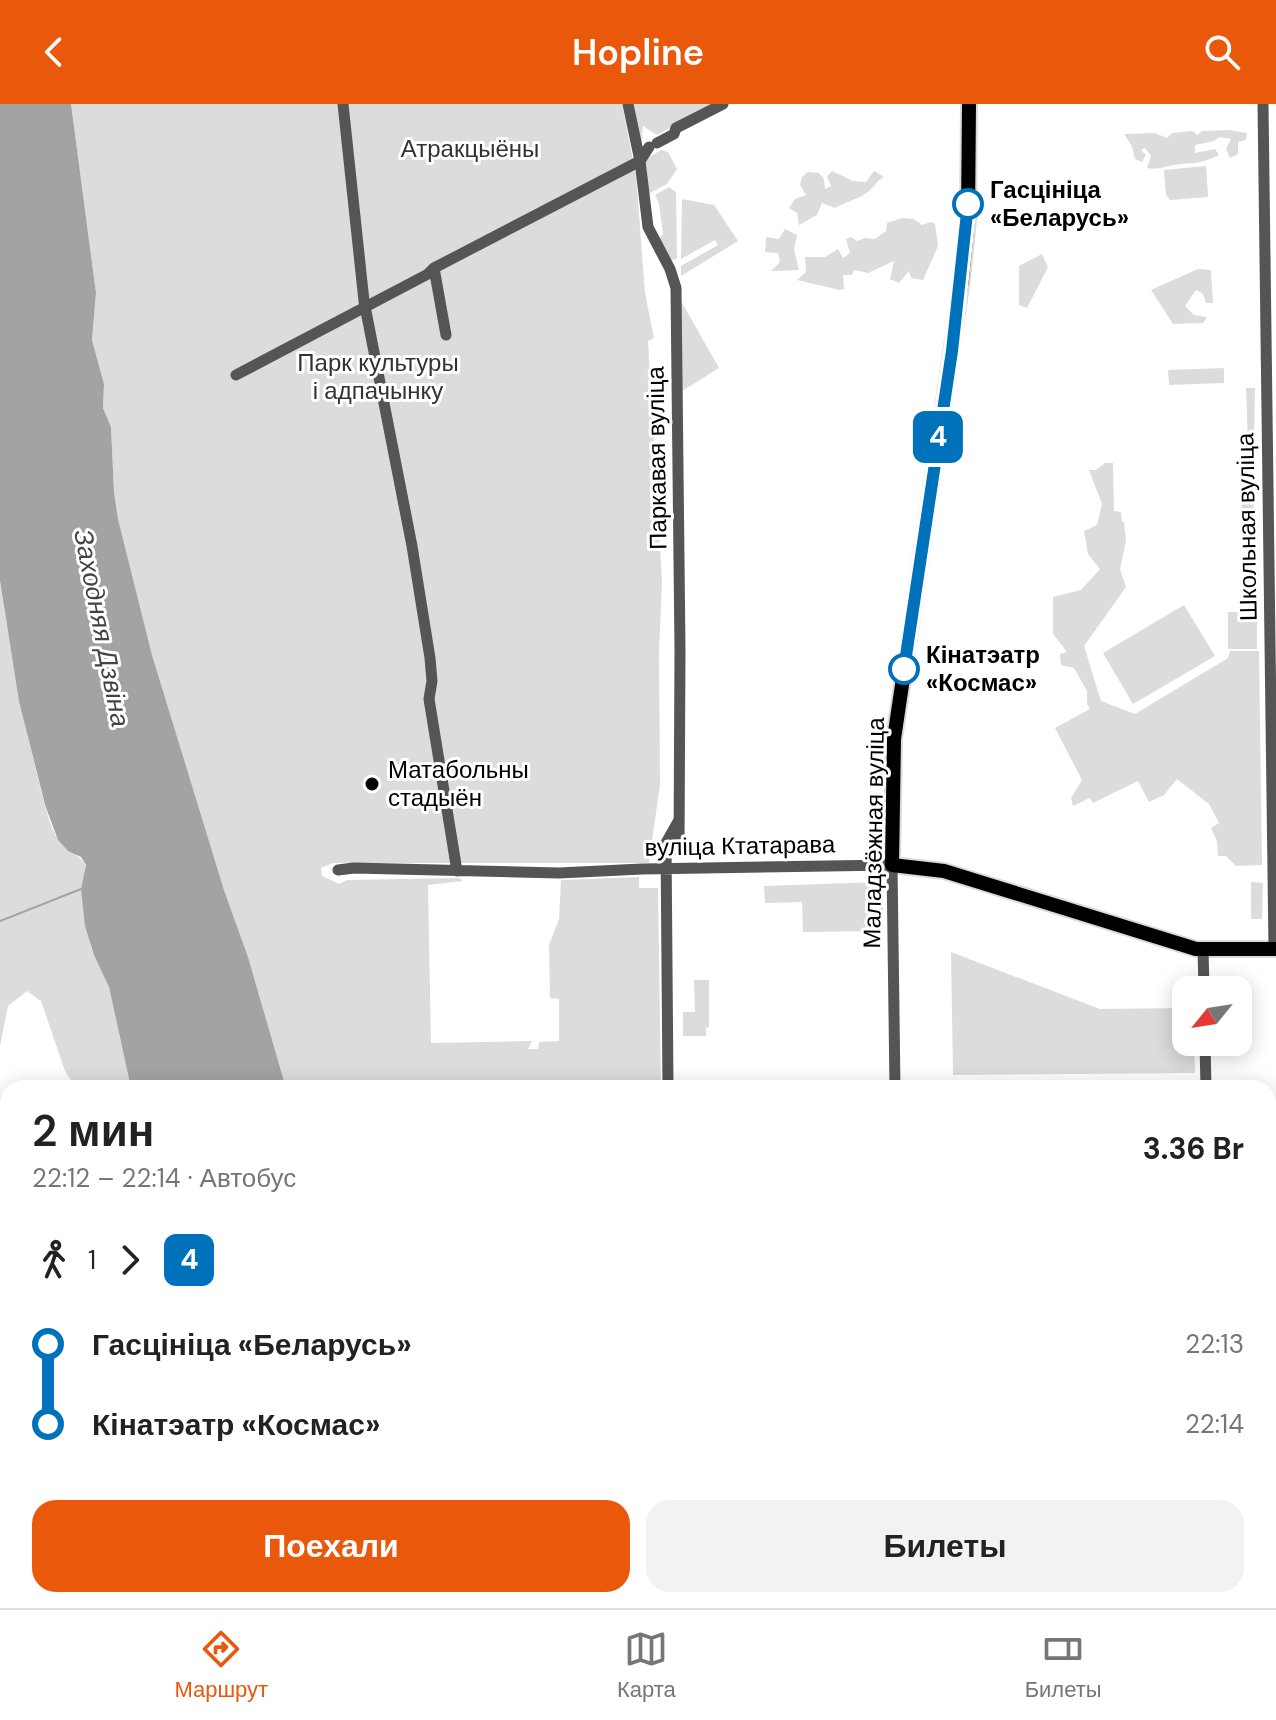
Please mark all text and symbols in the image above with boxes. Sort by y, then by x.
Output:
text: Hopline [572,29,704,76]
icon: back [32,30,76,74]
icon: search [1200,30,1244,74]
park label: Атракцыёны [401,133,539,164]
place label: Гасцініца «Беларусь» [990,174,1129,233]
marker: Гасцініца «Беларусь» [953,189,983,219]
park label: Парк культуры і адпачынку [297,347,459,406]
street label: Паркавая вуліца [639,365,674,550]
line badge: 4 [912,411,964,463]
text: 4 [929,418,947,455]
street label: Школьная вуліца [1229,432,1264,621]
water label: Заходняя Дзвіна [66,526,138,730]
place label: Кінатэатр «Космас» [926,639,1040,698]
marker: Кінатэатр «Космас» [889,654,919,684]
street label: Маладзёжная вуліца [856,716,891,949]
place label: Матабольны стадыён [388,754,529,813]
marker: Матабольны стадыён [363,775,381,793]
street label: вуліца Ктатарава [644,828,836,863]
north arrow [1172,976,1252,1056]
map controls [1172,976,1252,1056]
text: 2 мин [32,1102,154,1160]
text: 3.36 Br [1143,1129,1244,1168]
text: 22:12 – 22:14 · Автобус [32,1161,296,1195]
icon: walk [32,1238,76,1282]
icon: forward [108,1238,152,1282]
text: 4 [180,1241,198,1278]
text: 1 [88,1243,96,1277]
text: Гасцініца «Беларусь» [92,1325,412,1364]
text: 22:13 [1185,1327,1244,1361]
text: Кінатэатр «Космас» [92,1405,380,1444]
text: 22:14 [1185,1407,1244,1441]
button: Поехали [32,1500,630,1592]
button: Билеты [646,1500,1244,1592]
tab: Маршрут [174,1627,268,1704]
tab: Карта [617,1627,676,1704]
tab: Билеты [1025,1627,1102,1704]

